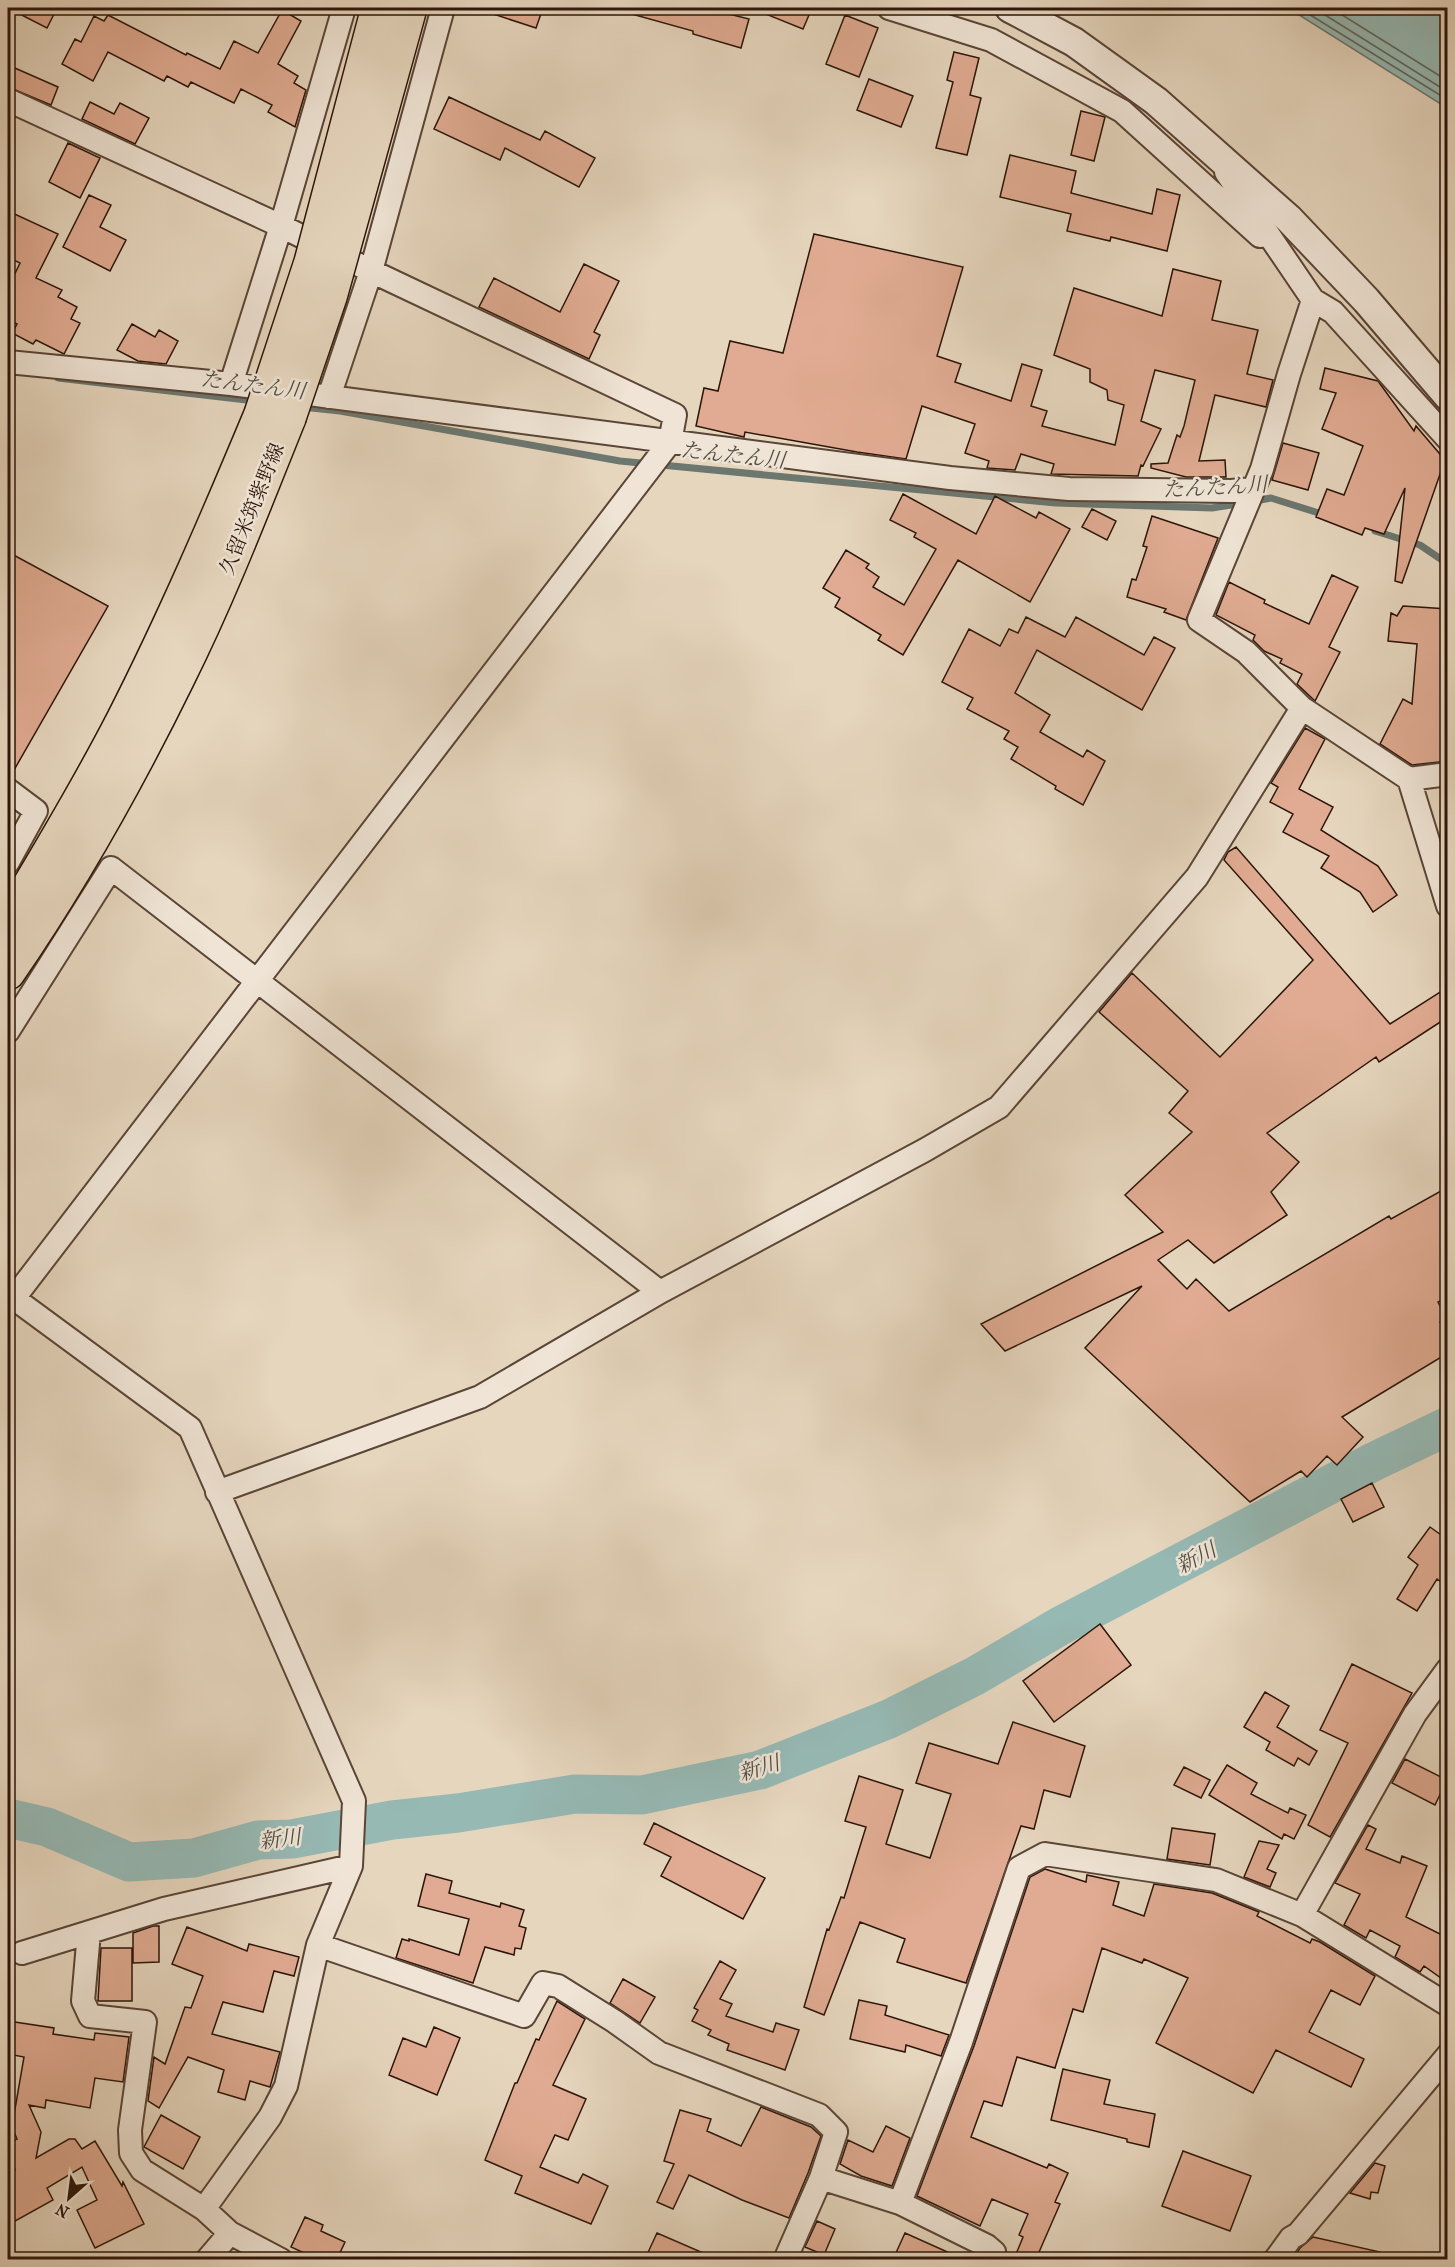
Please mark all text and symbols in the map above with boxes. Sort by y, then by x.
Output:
water label: たんたん川 [199,367,309,404]
water label: たんたん川 [680,438,788,473]
street label: 久留米筑紫野線 [215,440,289,578]
water label: たんたん川 [1162,472,1270,502]
water label: 新川 [1172,1537,1222,1578]
water label: 新川 [735,1750,785,1786]
water label: 新川 [258,1824,304,1853]
north arrow [39,2168,99,2228]
text: N [52,2199,72,2222]

